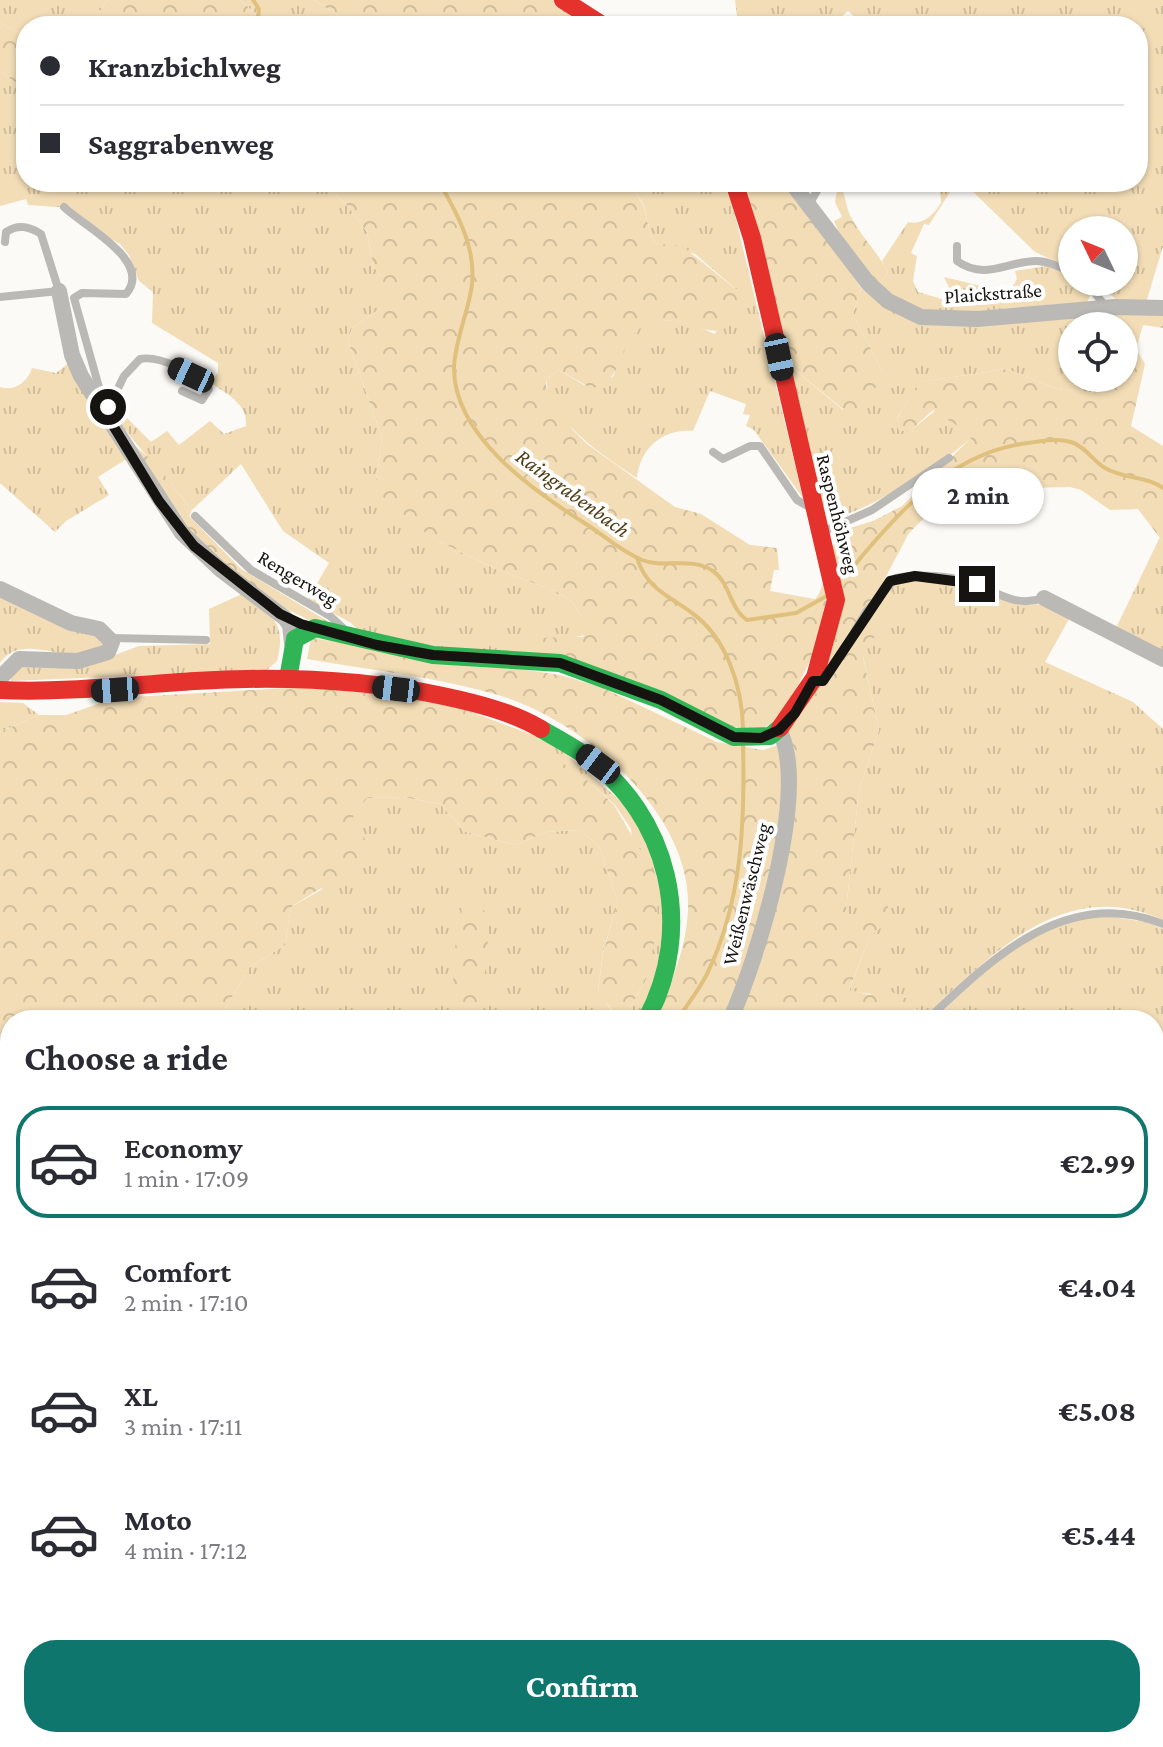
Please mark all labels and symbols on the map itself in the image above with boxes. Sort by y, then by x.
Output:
north arrow [1058,216,1138,296]
street label: Plaickstraße [943,279,1043,307]
car [762,331,796,383]
car [164,354,218,396]
route start [90,389,126,425]
water label: Raingrabenbach [511,443,635,543]
street label: Raspenhöhweg [812,452,864,577]
callout: 2 min [911,468,1043,524]
street label: Rengerweg [254,546,342,611]
route end [959,566,995,602]
car [371,674,421,704]
car [90,676,140,704]
car [572,740,624,788]
street label: Weißenwäschweg [718,820,775,968]

